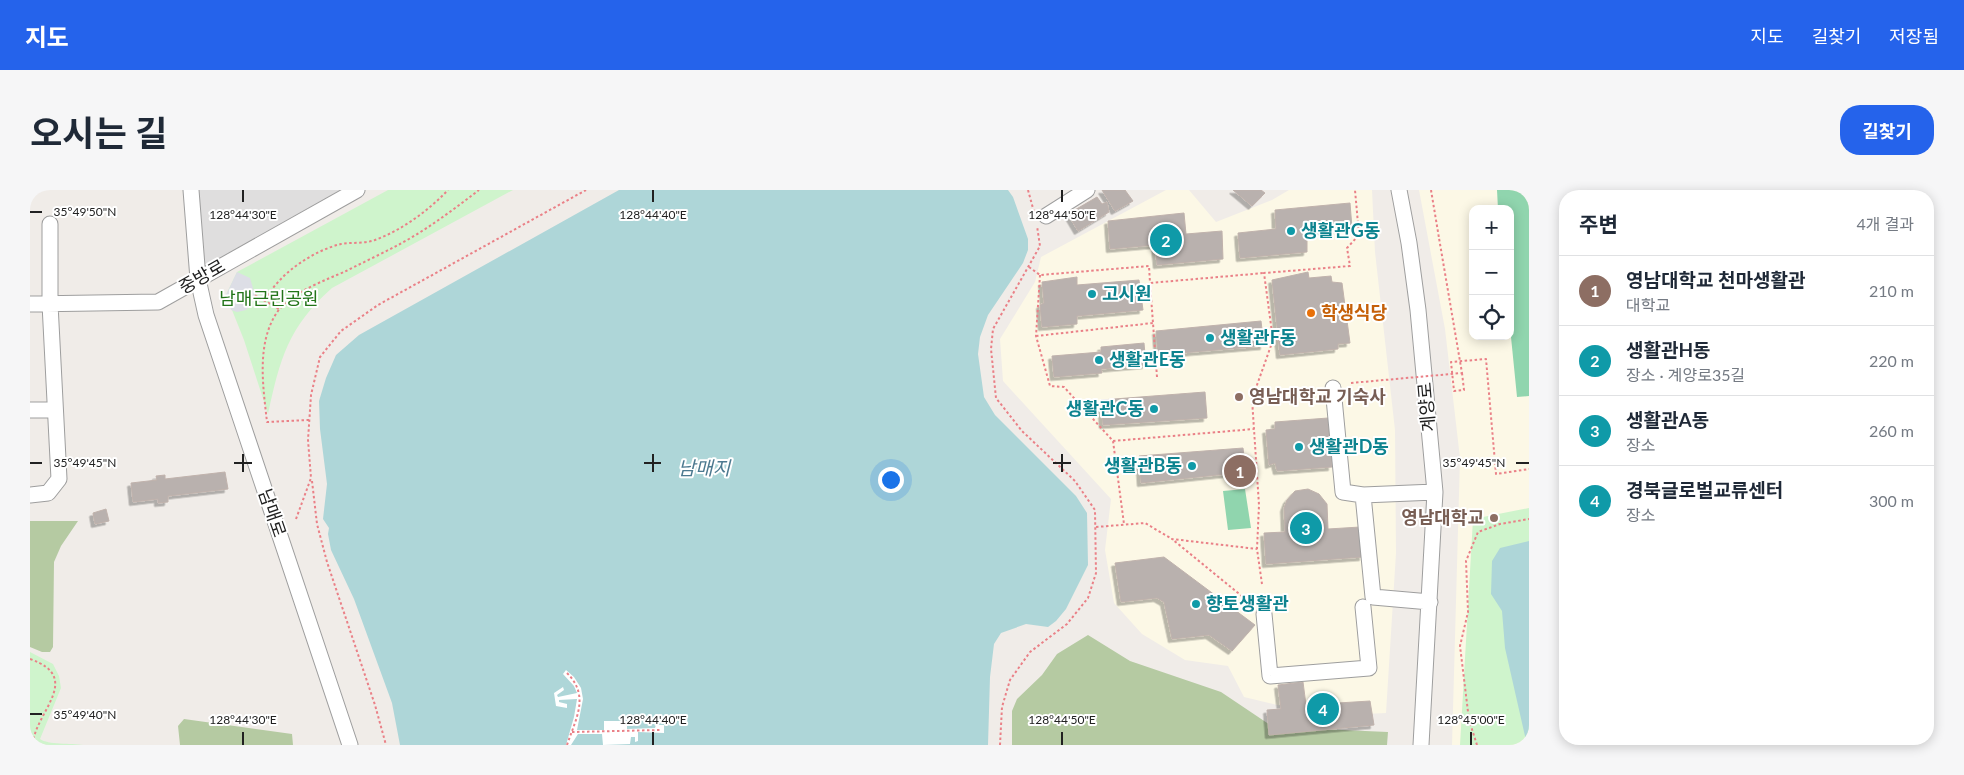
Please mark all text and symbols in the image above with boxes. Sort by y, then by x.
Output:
text: 지도 [25,22,69,51]
text: 지도 [1751,25,1784,47]
text: 길찾기 [1812,25,1861,47]
text: 저장됨 [1889,25,1939,47]
button: 길찾기 [1840,105,1934,155]
text: 오시는 길 [30,111,167,153]
text: 35°49'50"N [54,204,116,219]
map controls [1469,205,1514,340]
button: + [1469,205,1514,250]
text: 128°44'30"E [209,207,277,222]
text: 128°44'40"E [619,207,687,222]
text: 128°44'50"E [1028,207,1096,222]
text: 주변 [1579,211,1618,236]
text: 4개 결과 [1856,214,1914,233]
place label: 생활관G동 [1301,219,1380,241]
pin: 2 [1150,221,1182,259]
marker: 생활관G동 [1285,225,1297,237]
button: − [1469,250,1514,295]
street label: 중방로 [174,254,229,298]
text: 영남대학교 천마생활관 [1626,268,1805,291]
text: 1 [1590,281,1600,300]
text: 210 m [1869,281,1914,300]
place label: 고시원 [1102,282,1152,304]
park label: 남매근린공원 [219,287,319,309]
marker: 고시원 [1086,288,1098,300]
button: locate [1469,295,1514,340]
text: 대학교 [1626,295,1670,314]
place label: 학생식당 [1321,301,1387,323]
marker: 학생식당 [1305,307,1317,319]
place label: 생활관F동 [1220,326,1296,348]
marker: 생활관F동 [1204,332,1216,344]
text: 생활관H동 [1626,338,1711,361]
place label: 생활관E동 [1109,348,1186,370]
text: 2 [1590,351,1600,370]
text: 220 m [1869,351,1914,370]
marker: 생활관E동 [1093,354,1105,366]
text: 장소 · 계양로35길 [1626,365,1745,384]
street label: 계양로 [1413,381,1439,433]
place label: 영남대학교 기숙사 [1249,385,1386,407]
marker: 영남대학교 기숙사 [1233,391,1245,403]
place label: 생활관C동 [1066,397,1144,419]
marker: 생활관C동 [1148,403,1160,415]
text: 생활관A동 [1626,408,1709,431]
text: 3 [1590,421,1600,440]
text: 260 m [1869,421,1914,440]
place label: 생활관D동 [1309,435,1389,457]
text: 장소 [1626,435,1655,454]
marker: 생활관D동 [1293,441,1305,453]
pin: 1 [1224,452,1256,490]
place label: 생활관B동 [1104,454,1182,476]
text: 35°49'45"N [54,455,116,470]
text: 35°49'45"N [1443,455,1505,470]
water label: 남매지 [678,456,732,479]
marker: 생활관B동 [1186,460,1198,472]
your location [878,467,904,493]
text: 경북글로벌교류센터 [1626,478,1783,501]
street label: 남매로 [254,486,291,540]
text: 4 [1590,491,1600,510]
text: 300 m [1869,491,1914,510]
text: 장소 [1626,505,1655,524]
place label: 영남대학교 [1401,506,1484,528]
pin: 3 [1290,509,1322,547]
marker: 영남대학교 [1488,512,1500,524]
place label: 향토생활관 [1206,592,1289,614]
marker: 향토생활관 [1190,598,1202,610]
pin: 4 [1307,690,1339,728]
text: 35°49'40"N [54,707,116,722]
text: 128°44'30"E [209,712,277,727]
text: 128°44'40"E [619,712,687,727]
text: 128°44'50"E [1028,712,1096,727]
text: 128°45'00"E [1437,712,1505,727]

